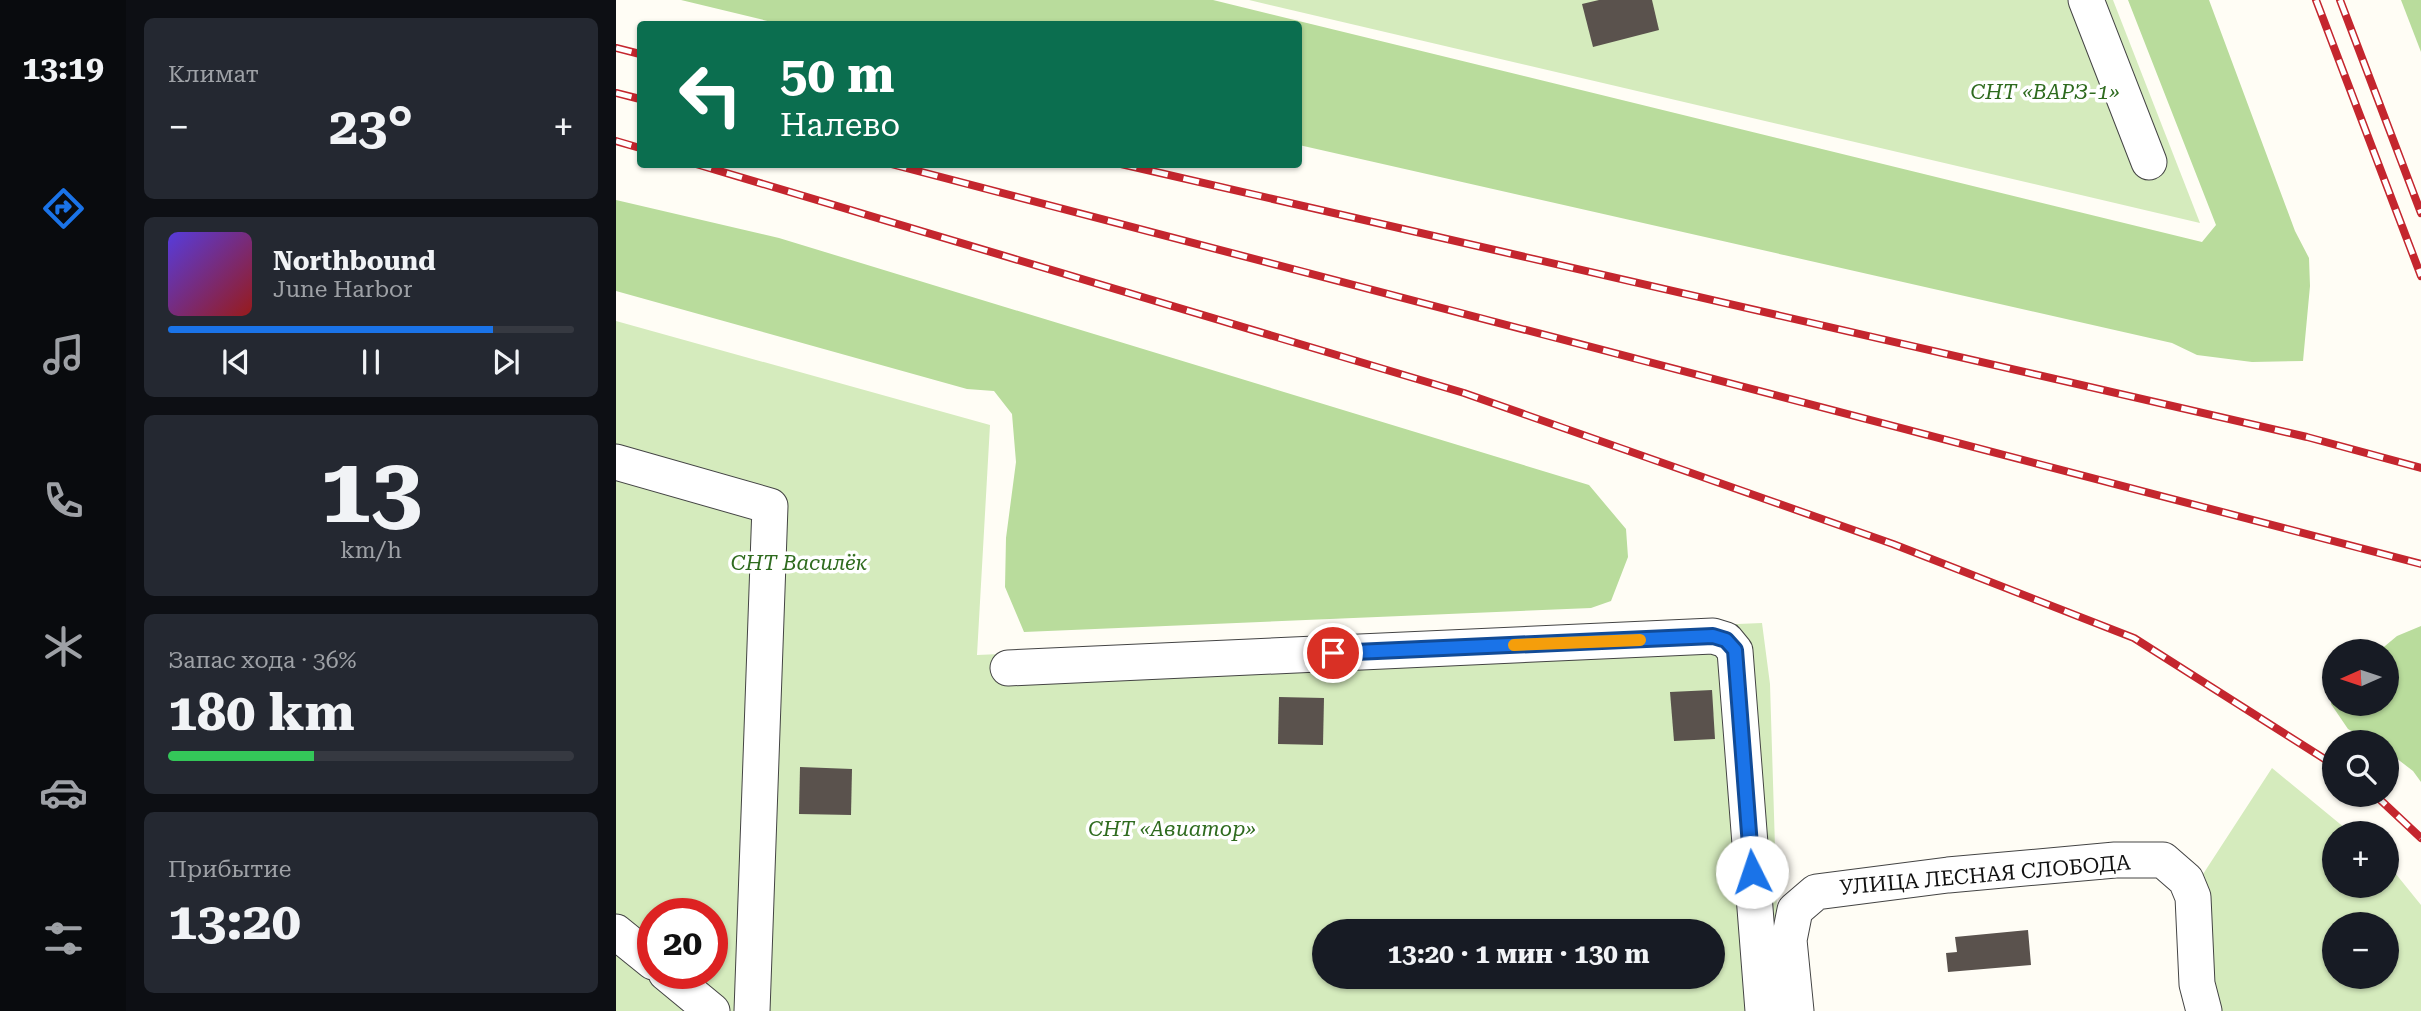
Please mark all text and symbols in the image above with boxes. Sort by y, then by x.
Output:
text: 50 m [780,47,895,104]
text: 13:19 [22,49,104,87]
icon: left [665,49,756,140]
text: Климат [168,61,259,88]
park label: СНТ «ВАРЗ-1» [1971,80,2119,104]
text: 23° [329,96,413,157]
text: − [168,105,189,149]
text: + [553,105,574,149]
text: Налево [780,106,900,144]
icon: directions [39,184,88,233]
text: Northbound [273,246,436,276]
text: June Harbor [273,276,413,303]
icon: music [39,330,88,379]
icon: previous [217,343,255,381]
icon: pause [352,343,390,381]
icon: next [487,343,525,381]
text: 13 [320,438,422,544]
icon: phone [39,476,88,525]
text: km/h [340,537,402,564]
park label: СНТ Василёк [731,551,868,575]
icon: climate [39,622,88,671]
pin [1303,623,1363,683]
icon: arrive [1314,634,1352,672]
north arrow [2322,639,2399,716]
map controls [2322,639,2399,989]
text: Запас хода · 36% [168,647,357,674]
text: 180 km [168,682,355,743]
button: search [2322,730,2399,807]
icon: car [39,768,88,817]
park label: СНТ «Авиатор» [1088,817,1256,841]
button: + [2322,821,2399,898]
position arrow [1715,835,1789,909]
street label: УЛИЦА ЛЕСНАЯ СЛОБОДА [1839,850,2132,900]
text: Прибытие [168,856,291,883]
text: 13:20 [168,891,301,952]
speed limit sign: 20 [637,898,728,989]
button: − [2322,912,2399,989]
icon: filters [39,914,88,963]
text: 13:20 · 1 мин · 130 m [1388,939,1649,969]

